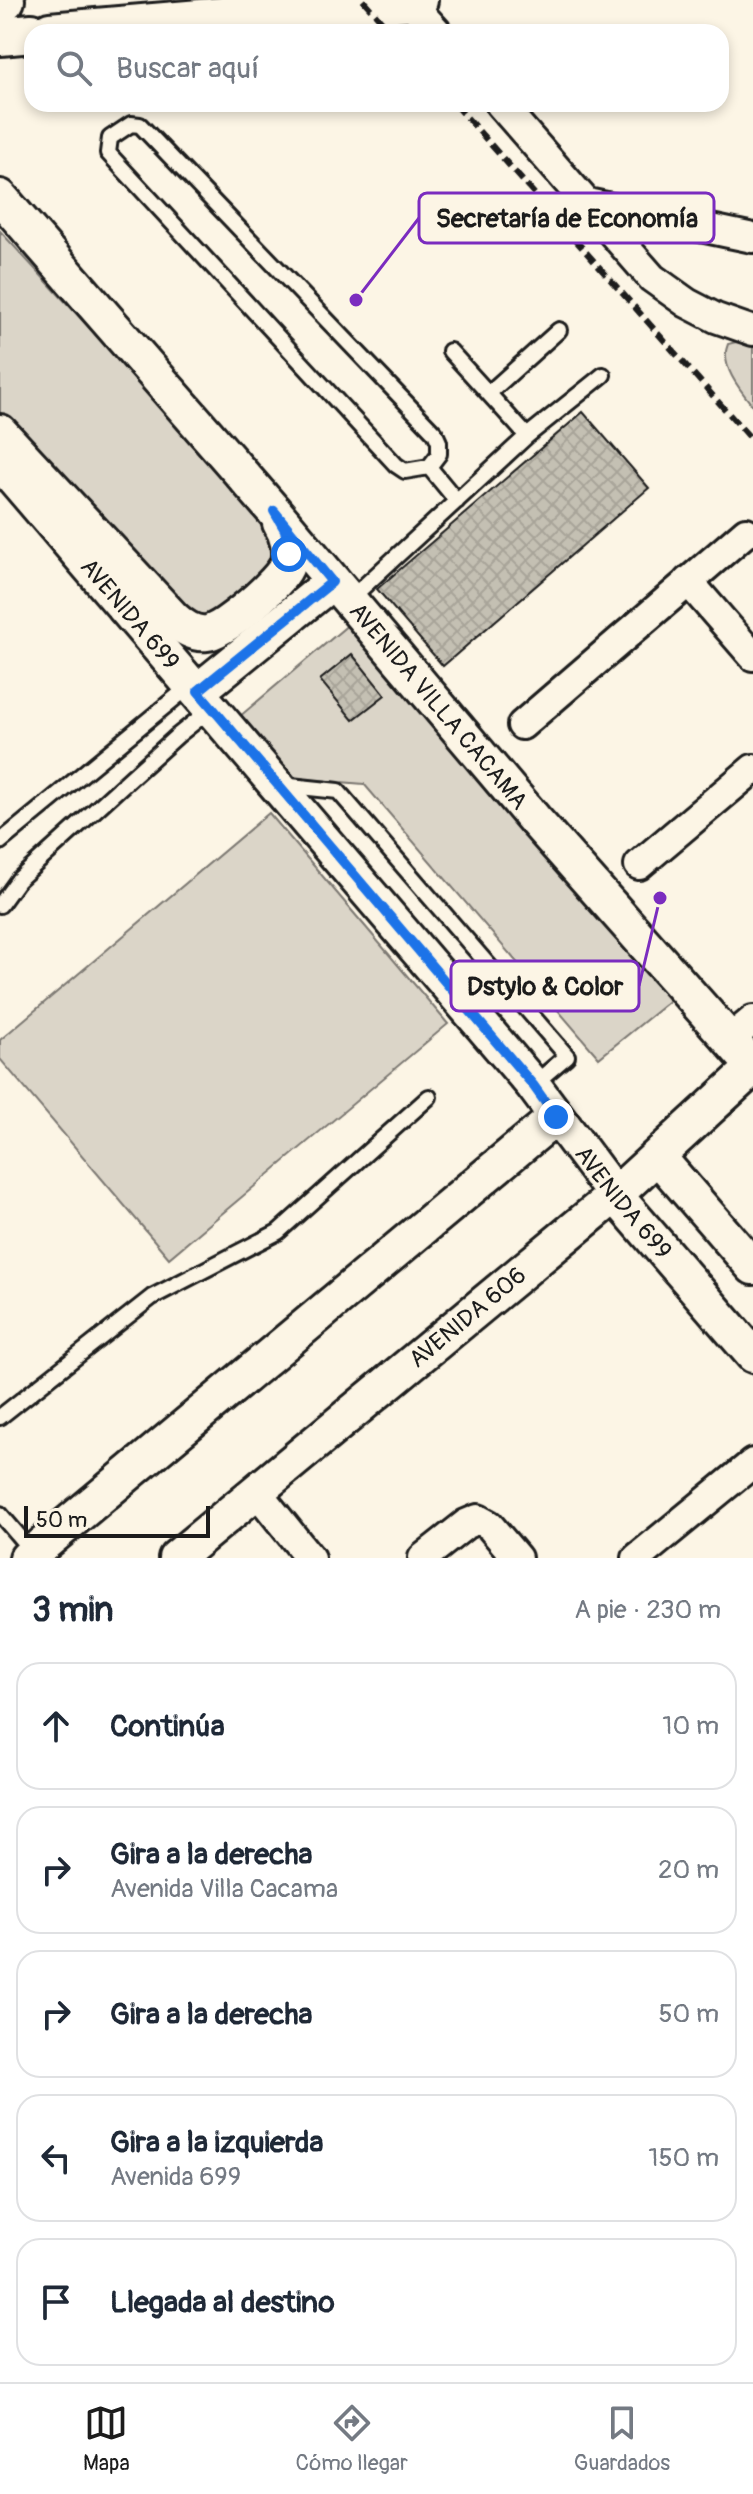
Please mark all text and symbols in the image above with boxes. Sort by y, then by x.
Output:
search box [24,24,729,112]
icon: search [52,46,96,90]
text: Buscar aquí [116,50,259,87]
callout: Secretaría de Economía [419,193,714,243]
text: Secretaría de Economía [436,203,698,235]
route start [271,536,307,572]
street label: AVENIDA 699 [74,552,186,676]
street label: AVENIDA VILLA CACAMA [343,597,534,815]
callout: Dstylo & Color [451,961,639,1011]
text: Dstylo & Color [467,971,624,1003]
route end [538,1099,574,1135]
street label: AVENIDA 699 [569,1140,678,1265]
street label: AVENIDA 606 [403,1260,532,1374]
scale bar [24,1502,210,1538]
text: 50 m [36,1506,87,1534]
text: 3 min [32,1589,114,1632]
text: A pie · 230 m [574,1594,721,1626]
icon: ahead [34,1704,78,1748]
text: Continúa [110,1708,225,1745]
text: 10 m [662,1710,719,1742]
text: Gira a la derecha [110,1836,312,1873]
icon: right [34,1848,78,1892]
text: 20 m [658,1854,719,1886]
text: Avenida Villa Cacama [110,1873,338,1905]
icon: right [34,1992,78,2036]
text: Gira a la derecha [110,1996,312,2033]
text: 50 m [658,1998,719,2030]
text: Gira a la izquierda [110,2124,323,2161]
icon: left [34,2136,78,2180]
text: 150 m [648,2142,719,2174]
text: Avenida 699 [110,2161,241,2193]
icon: arrive [34,2280,78,2324]
text: Llegada al destino [110,2284,335,2321]
tab: Mapa [83,2401,130,2477]
tab: Cómo llegar [296,2401,408,2477]
tab: Guardados [574,2401,670,2477]

